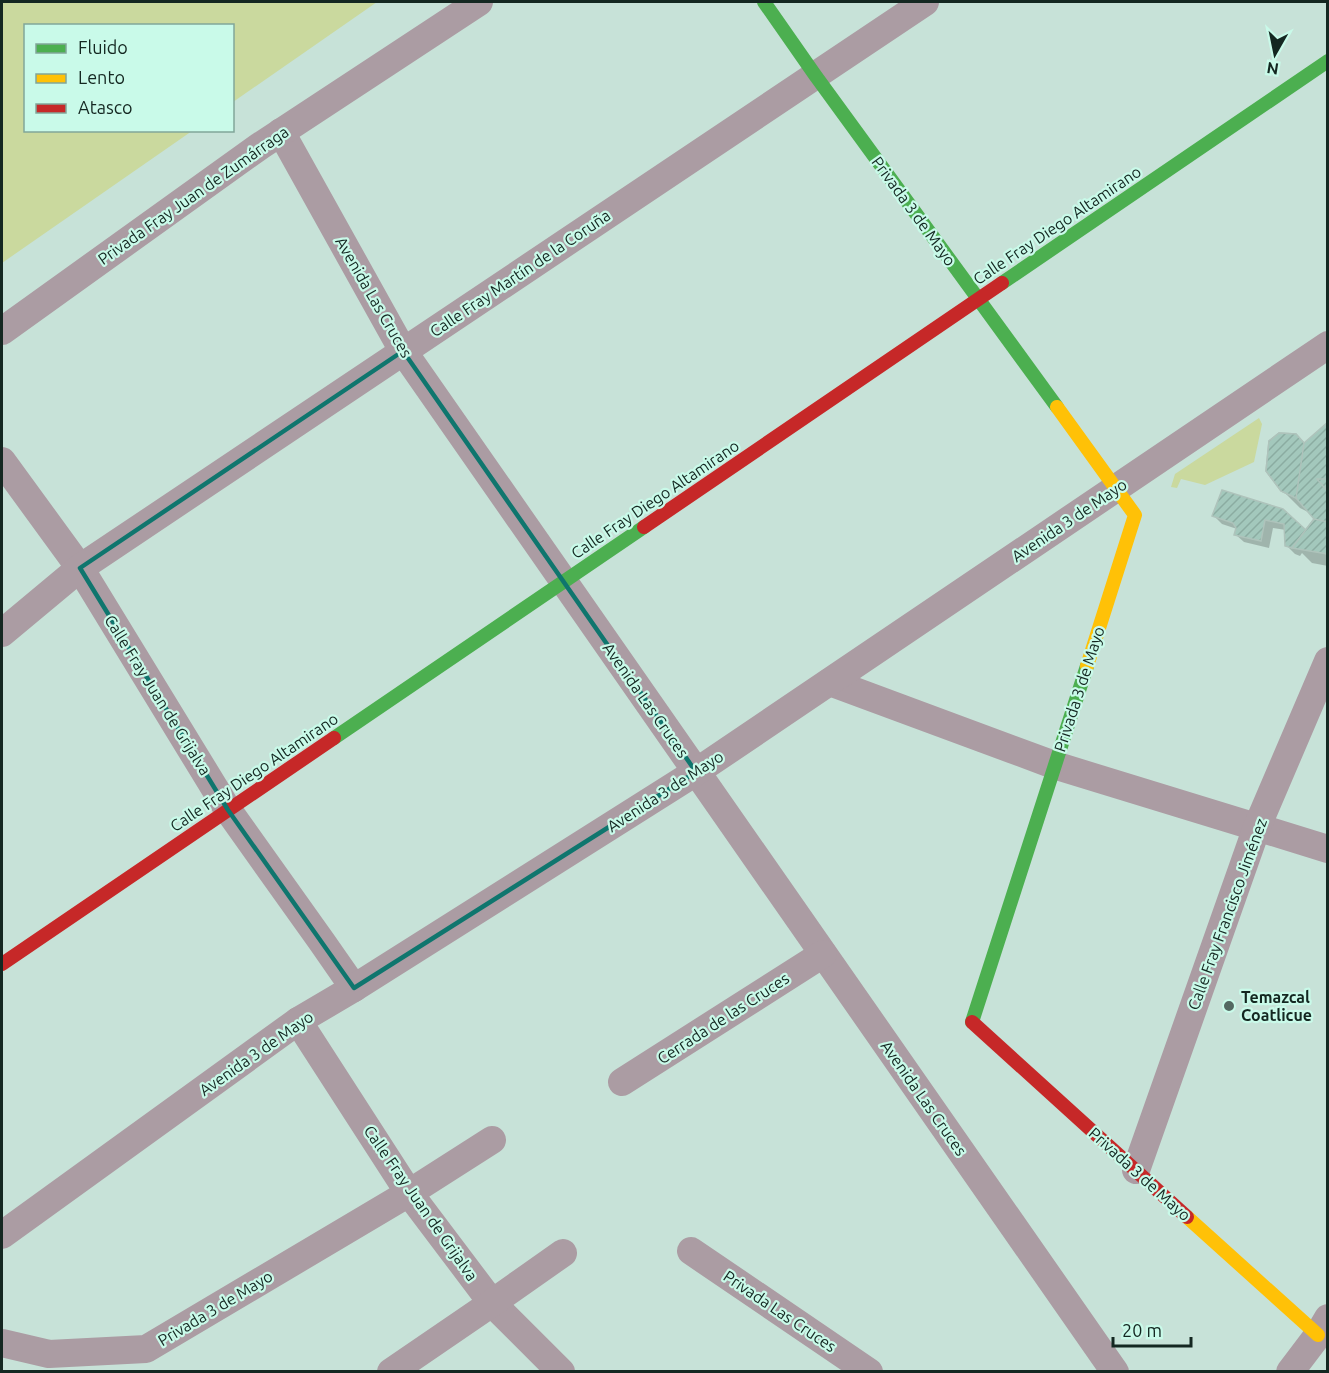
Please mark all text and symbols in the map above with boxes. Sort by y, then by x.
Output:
legend [24,24,234,132]
north arrow [1245,24,1305,84]
text: Fluido [78,37,128,57]
text: N [1265,59,1280,79]
text: Lento [78,67,125,87]
text: Atasco [78,97,133,117]
street label: Privada Fray Juan de Zumárraga [94,122,292,268]
street label: Privada 3 de Mayo [868,153,960,269]
street label: Calle Fray Diego Altamirano [970,162,1144,288]
street label: Calle Fray Martín de la Coruña [426,206,614,340]
street label: Avenida Las Cruces [332,234,416,361]
street label: Calle Fray Diego Altamirano [568,436,742,562]
street label: Avenida 3 de Mayo [1008,475,1130,565]
street label: Calle Fray Juan de Grijalva [101,612,215,778]
street label: Privada 3 de Mayo [1050,624,1108,754]
street label: Avenida Las Cruces [600,639,692,761]
street label: Calle Fray Diego Altamirano [167,709,341,835]
street label: Avenida 3 de Mayo [604,747,726,835]
street label: Calle Fray Francisco Jiménez [1184,816,1270,1012]
street label: Cerrada de las Cruces [654,969,792,1067]
place label: Temazcal Coatlicue [1241,988,1312,1024]
marker: Temazcal Coatlicue [1222,999,1236,1013]
street label: Avenida 3 de Mayo [196,1007,316,1099]
street label: Avenida Las Cruces [878,1037,970,1159]
street label: Calle Fray Juan de Grijalva [360,1122,482,1284]
street label: Privada 3 de Mayo [1086,1124,1194,1224]
street label: Privada 3 de Mayo [154,1267,276,1349]
street label: Privada Las Cruces [720,1267,840,1355]
scale bar [1113,1310,1191,1348]
text: 20 m [1122,1320,1162,1340]

